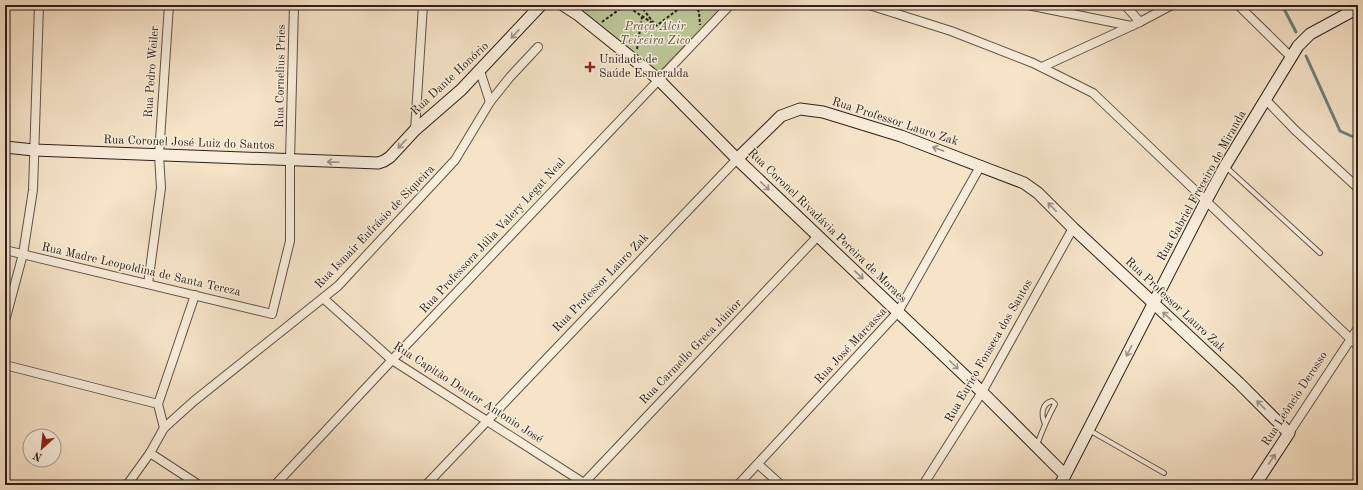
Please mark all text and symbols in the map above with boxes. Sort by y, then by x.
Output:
park label: Praça Alcir Teixeira Zico [620,21,691,47]
street label: Rua Cornelius Pries [274,24,288,128]
street label: Rua Pedro Weiler [143,26,161,118]
one-way arrow [511,28,520,38]
street label: Rua Dante Honório [409,40,491,118]
place label: Unidade de Saúde Esmeralda [599,54,689,80]
marker: Unidade de Saúde Esmeralda [584,61,596,73]
street label: Rua Professor Lauro Zak [830,96,960,148]
street label: Rua Gabriel Freceiro de Miranda [1156,109,1248,263]
street label: Rua Coronel José Luiz do Santos [103,134,275,152]
one-way arrow [397,139,407,149]
one-way arrow [932,145,944,153]
street label: Rua Coronel Rivadávia Pereira de Moraes [745,147,909,305]
street label: Rua Professora Júlia Valery Legat Neal [418,156,568,316]
one-way arrow [327,158,340,165]
street label: Rua Ismair Eufrásio de Siqueira [313,163,437,291]
one-way arrow [760,181,770,191]
one-way arrow [1047,202,1057,212]
street label: Rua Professor Lauro Zak [551,231,651,335]
street label: Rua Madre Leopoldina de Santa Tereza [40,241,242,299]
street label: Rua Professor Lauro Zak [1123,256,1227,354]
one-way arrow [854,271,864,280]
street label: Rua Eurico Fonseca dos Santos [943,278,1035,424]
street label: Rua Carmello Greca Júnior [638,297,744,407]
street label: Rua José Marcassa [813,306,889,386]
one-way arrow [1162,311,1172,321]
street label: Rua Capitão Doutor Antonio José [391,340,545,446]
one-way arrow [1125,344,1133,356]
street label: Rua Leôncio Derosso [1260,349,1330,448]
one-way arrow [949,360,959,370]
one-way arrow [1256,400,1266,410]
north arrow [22,428,62,468]
text: N [31,448,44,462]
one-way arrow [1268,454,1276,465]

